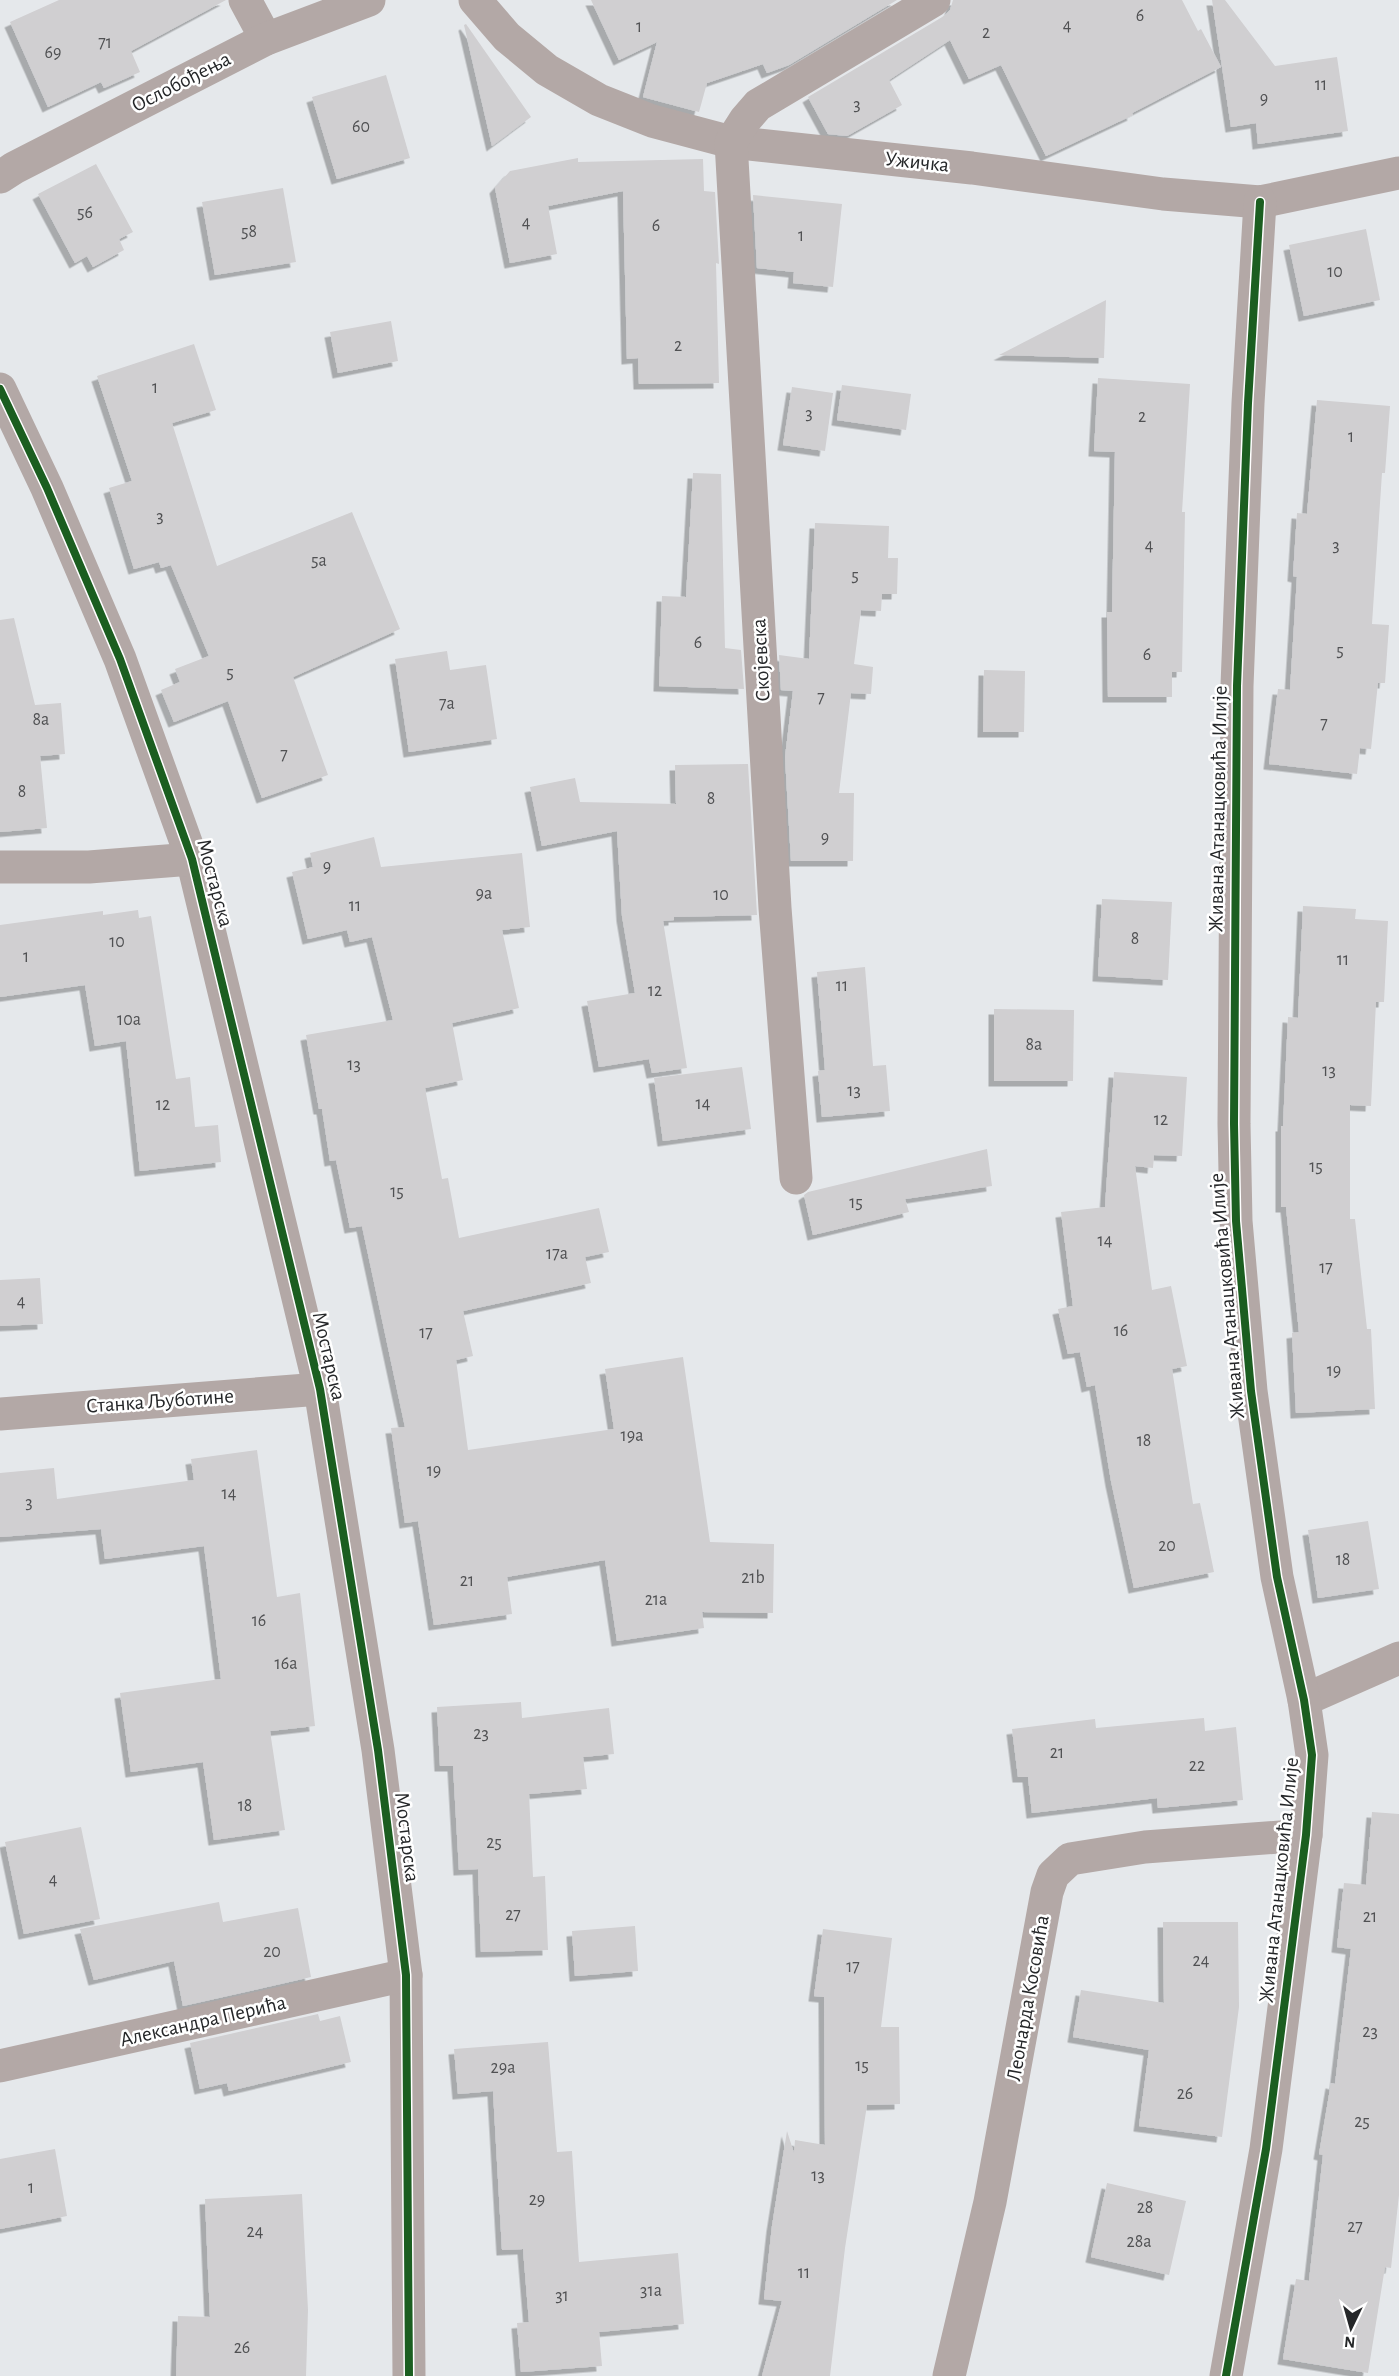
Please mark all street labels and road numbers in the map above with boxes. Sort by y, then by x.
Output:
street label: Ослобођења [128,48,234,116]
street label: Ужичка [884,148,950,176]
street label: Скојевска [748,618,774,702]
street label: Живана Атанацковића Илије [1205,685,1231,933]
street label: Мостарска [193,837,237,930]
street label: Живана Атанацковића Илије [1206,1172,1248,1420]
street label: Мостарска [309,1310,349,1403]
street label: Станка Љуботине [85,1385,235,1417]
street label: Живана Атанацковића Илије [1256,1756,1302,2004]
street label: Мостарска [391,1791,423,1884]
street label: Леонарда Косовића [1003,1913,1053,2083]
street label: Александра Перића [118,1992,288,2050]

